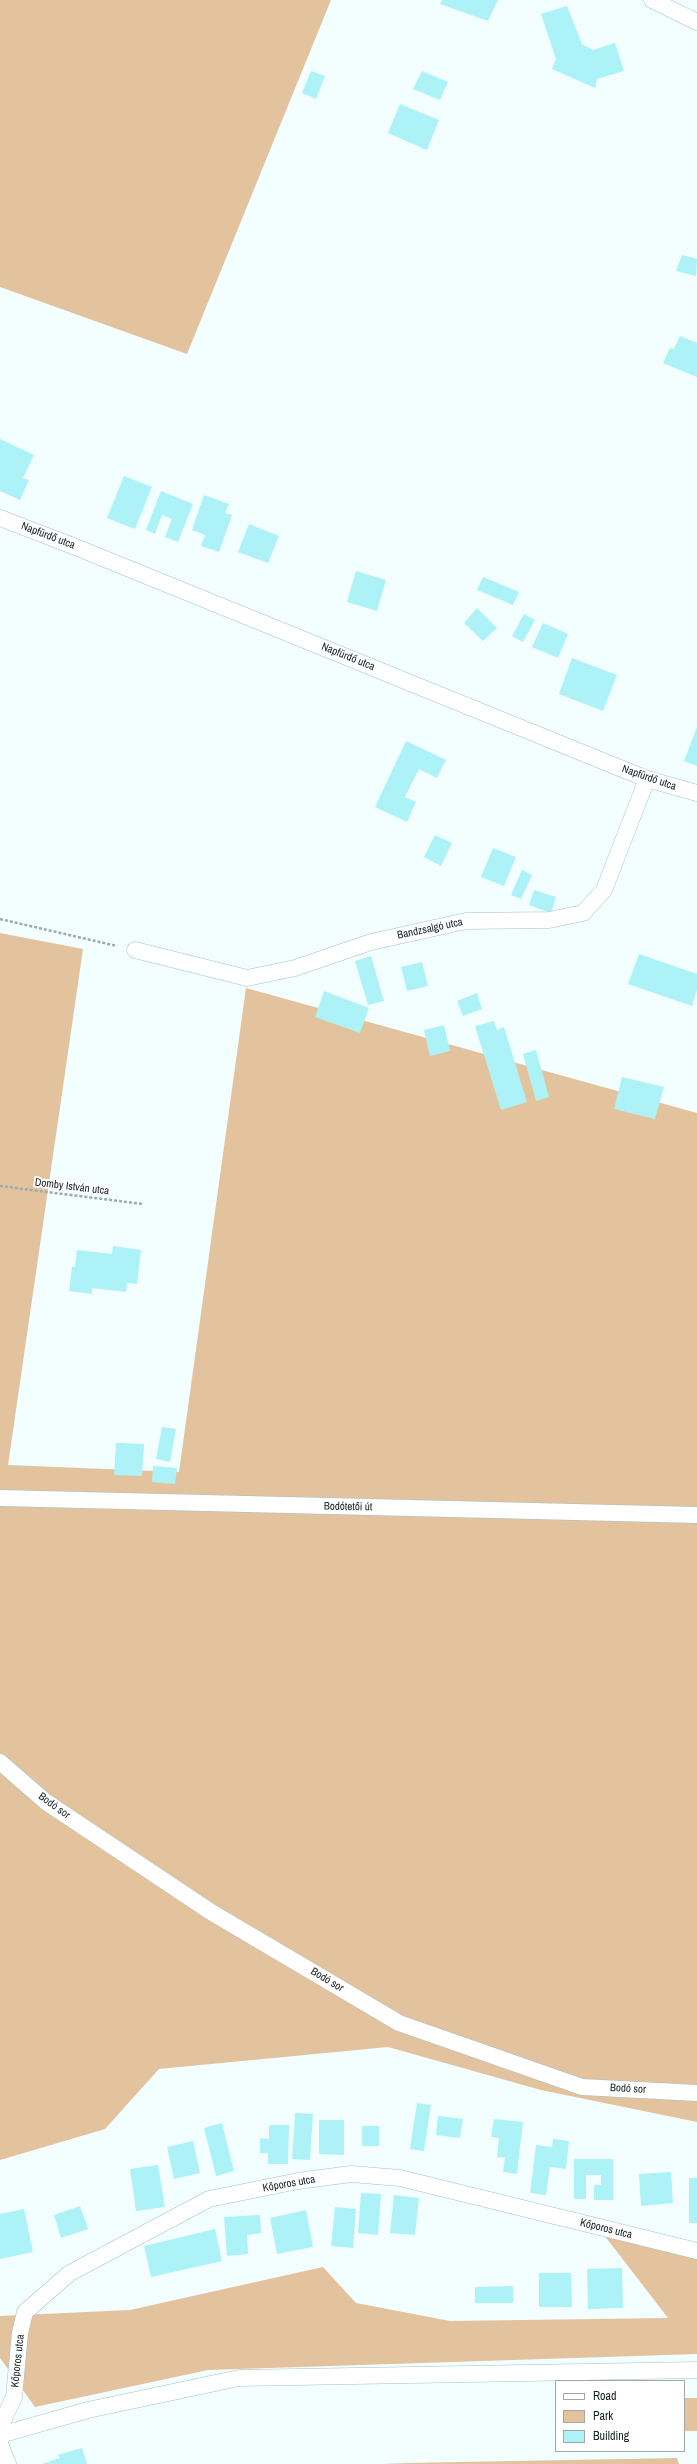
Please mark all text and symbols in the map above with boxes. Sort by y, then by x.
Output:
street label: Napfürdő utca [19,520,77,552]
street label: Napfürdő utca [319,640,377,674]
street label: Napfürdő utca [620,763,678,793]
street label: Bandzsalgó utca [396,916,464,942]
street label: Domby István utca [34,1176,110,1198]
street label: Bodótetői út [324,1500,372,1514]
street label: Bodó sor [36,1790,72,1822]
street label: Bodó sor [308,1965,346,1995]
street label: Bodó sor [610,2081,646,2097]
street label: Kőporos utca [262,2173,316,2195]
street label: Kőporos utca [579,2216,633,2242]
street label: Kőporos utca [9,2334,27,2388]
legend [555,2380,685,2452]
text: Road [593,2388,617,2404]
text: Park [593,2408,613,2424]
text: Building [593,2428,629,2444]

